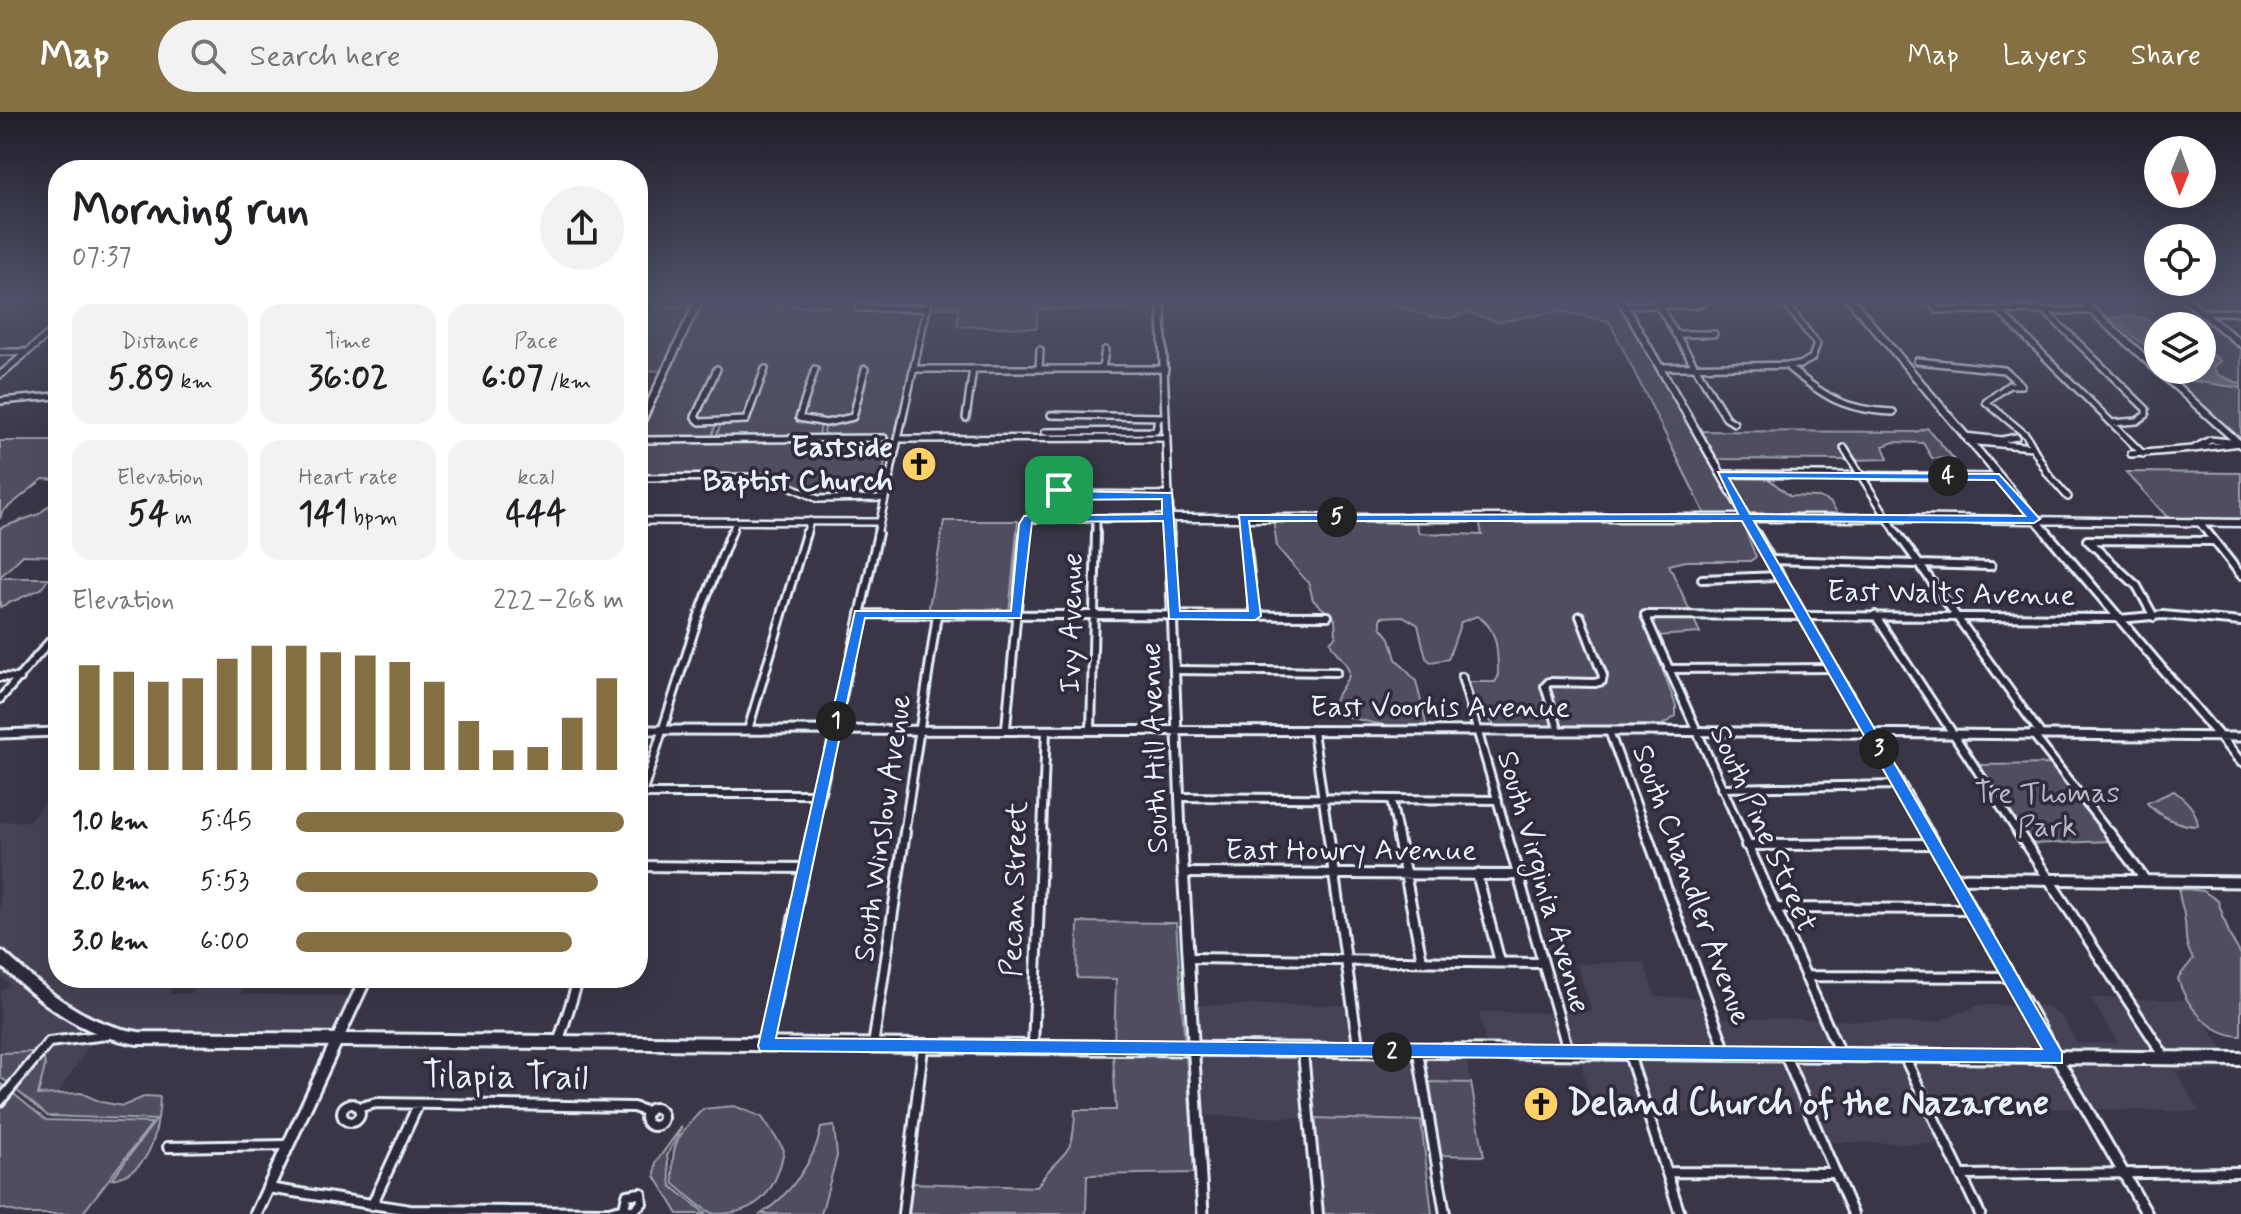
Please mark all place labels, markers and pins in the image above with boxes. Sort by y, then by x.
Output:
place label: Eastside Baptist Church [702,428,893,501]
church icon: Eastside Baptist Church [900,445,938,483]
pin [1025,456,1093,524]
pin: 4 [1928,456,1968,496]
pin: 5 [1317,497,1357,537]
pin: 1 [816,701,856,741]
pin: 3 [1859,729,1899,769]
pin: 2 [1372,1032,1412,1072]
place label: Deland Church of the Nazarene [1567,1081,2049,1128]
church icon: Deland Church of the Nazarene [1522,1085,1560,1123]

